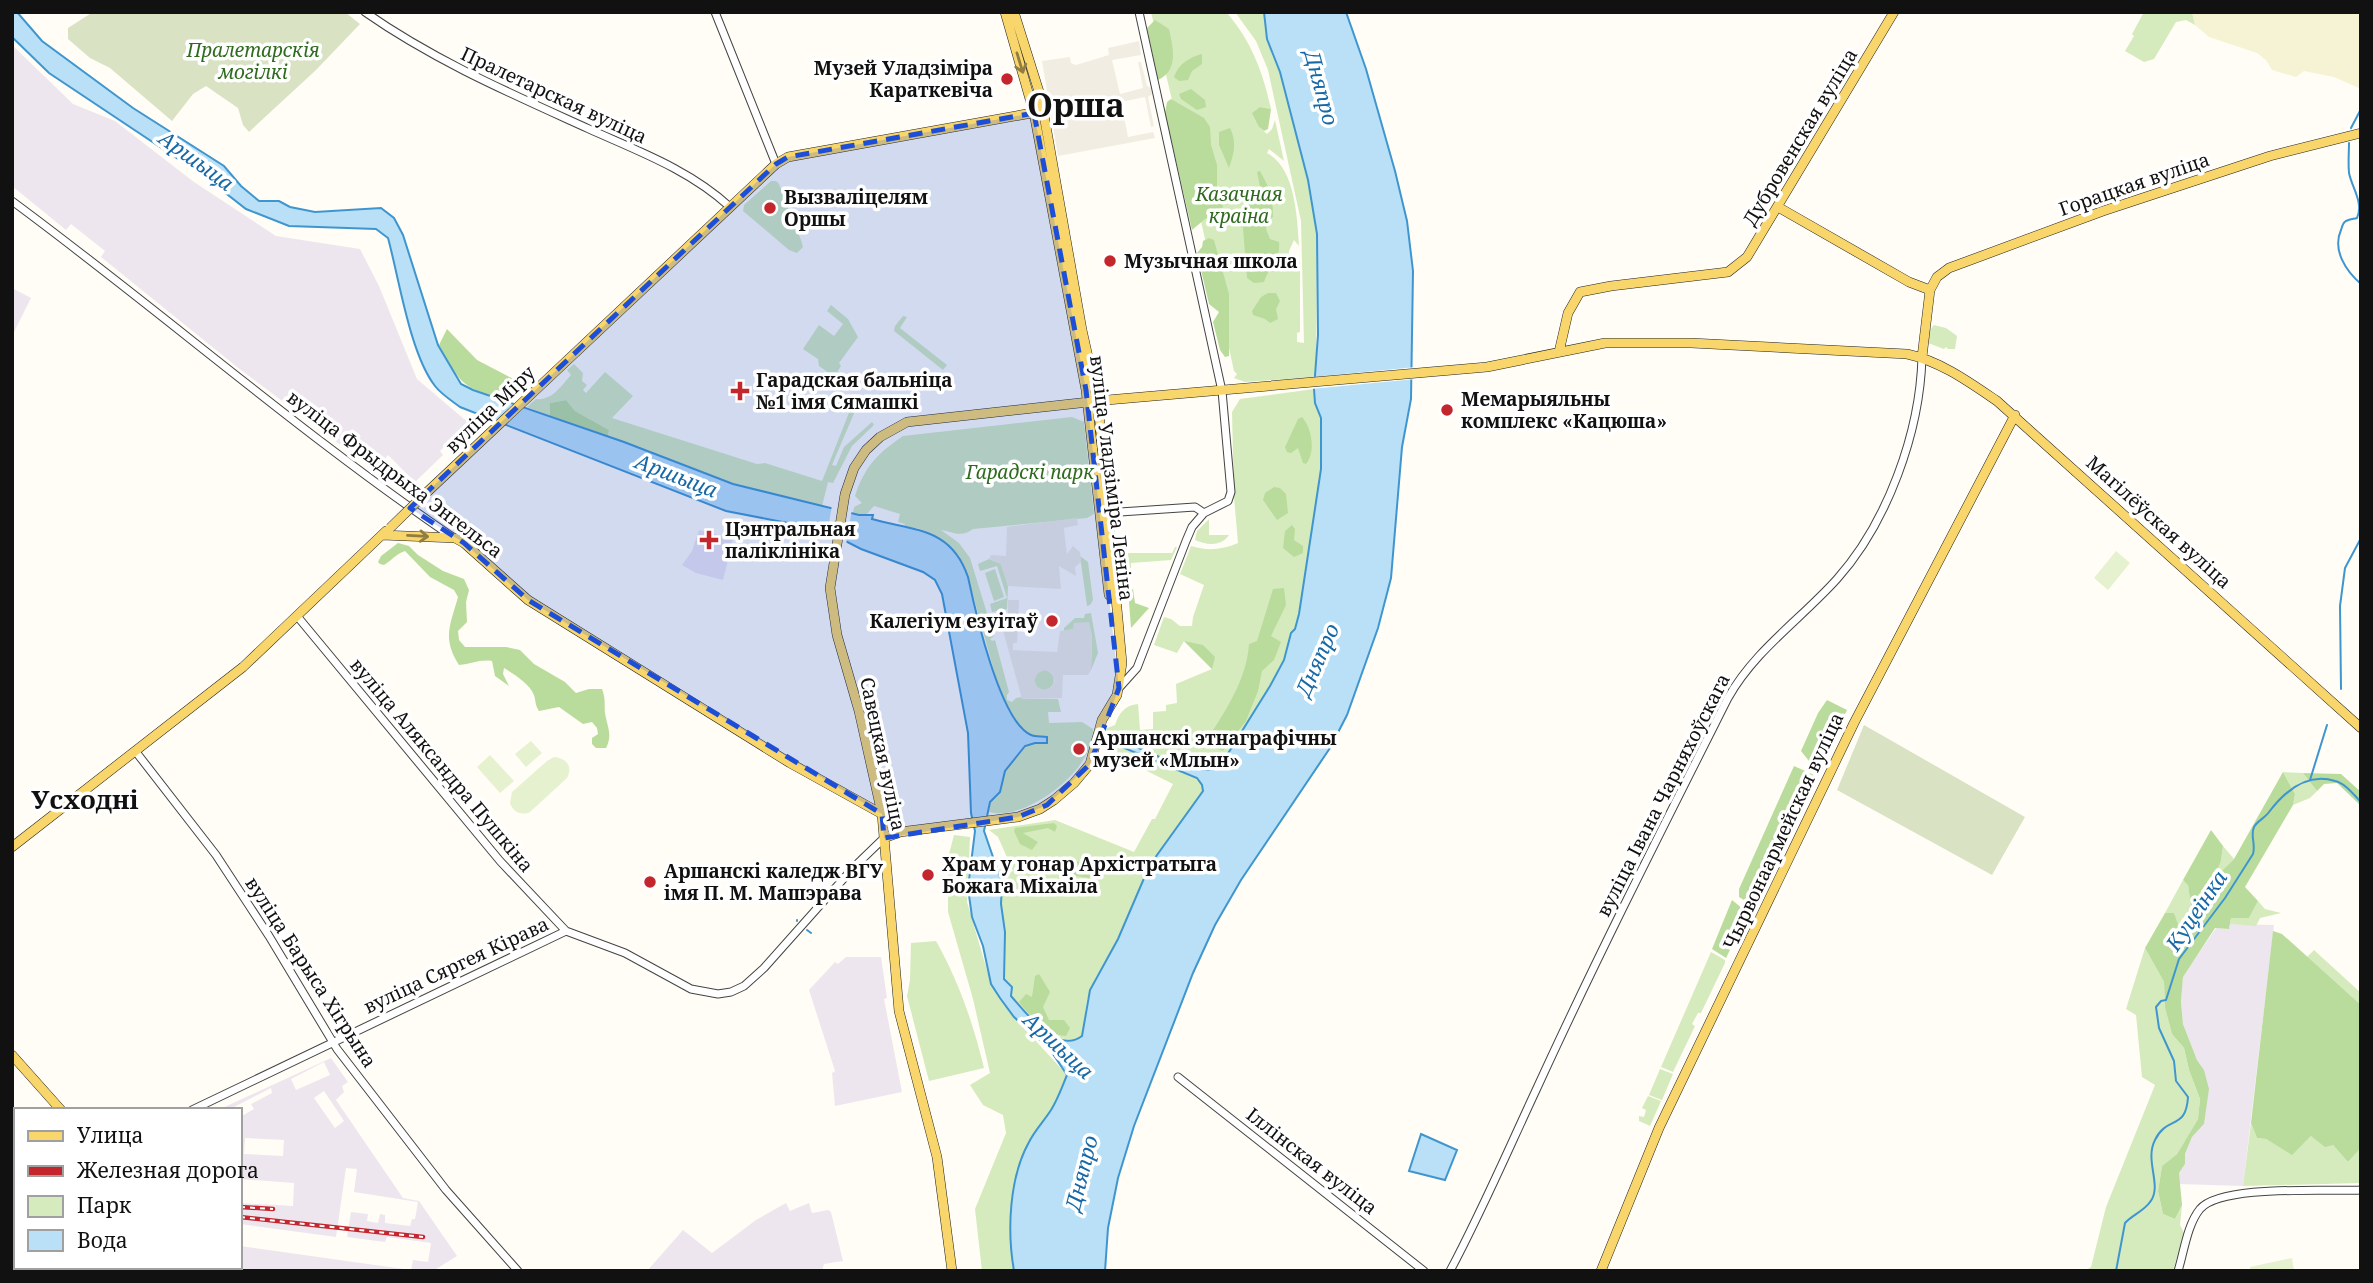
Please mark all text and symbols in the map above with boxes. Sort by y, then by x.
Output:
park label: Пралетарскія могілкі [185,37,320,85]
street label: Пралетарская вуліца [457,40,651,150]
street label: Дубровенская вуліца [1737,43,1863,231]
water label: Дняпро [1298,45,1345,128]
one-way arrow [1014,51,1027,73]
place label: Музей Уладзіміра Караткевіча [814,55,993,103]
marker: Музей Уладзіміра Караткевіча [999,71,1015,87]
district label: Орша [1027,82,1125,127]
water label: Аршыца [152,122,240,197]
street label: Горацкая вуліца [2055,146,2213,222]
park label: Казачная краіна [1194,181,1283,229]
place label: Вызваліцелям Оршы [784,184,928,232]
marker: Вызваліцелям Оршы [762,200,778,216]
place label: Музычная школа [1124,248,1298,274]
marker: Музычная школа [1102,253,1118,269]
street label: вуліца Уладзіміра Леніна [1084,354,1140,602]
street label: вуліца Міру [439,359,541,458]
place label: Гарадская бальніца №1 імя Сямашкі [756,367,952,415]
marker: Гарадская бальніца №1 імя Сямашкі [730,381,750,401]
street label: вуліца Фрыдрыха Энгельса [282,384,508,564]
place label: Мемарыяльны комплекс «Кацюша» [1461,386,1667,434]
marker: Мемарыяльны комплекс «Кацюша» [1439,402,1455,418]
water label: Аршыца [629,446,722,504]
street label: Магілёўская вуліца [2081,450,2237,594]
park label: Гарадскі парк [965,459,1095,485]
place label: Цэнтральная паліклініка [725,516,856,564]
one-way arrow [406,530,429,543]
marker: Цэнтральная паліклініка [699,530,719,550]
place label: Калегіум езуітаў [870,608,1038,634]
marker: Калегіум езуітаў [1044,613,1060,629]
water label: Дняпро [1288,619,1345,702]
street label: вуліца Аляксандра Пушкіна [344,652,540,878]
street label: вуліца Івана Чарняхоўскага [1590,669,1736,921]
street label: Савецкая вуліца [854,675,912,833]
street label: Чырвонаармейская вуліца [1717,708,1849,954]
place label: Аршанскі этнаграфічны музей «Млын» [1093,725,1337,773]
marker: Аршанскі этнаграфічны музей «Млын» [1071,741,1087,757]
district label: Усходні [31,781,139,817]
place label: Храм у гонар Архістратыга Божага Міхаіла [942,851,1217,899]
place label: Аршанскі каледж ВГУ імя П. М. Машэрава [664,858,884,906]
water label: Куцеінка [2158,865,2233,957]
marker: Храм у гонар Архістратыга Божага Міхаіла [920,867,936,883]
street label: вуліца Барыса Хігрына [239,871,383,1073]
marker: Аршанскі каледж ВГУ імя П. М. Машэрава [642,874,658,890]
street label: вуліца Сяргея Кірава [359,911,553,1019]
water label: Аршыца [1016,1004,1100,1085]
street label: Іллінская вуліца [1241,1102,1383,1220]
legend [14,1108,242,1269]
text: Улица [77,1121,144,1149]
water label: Дняпро [1058,1132,1104,1215]
text: Железная дорога [76,1156,259,1184]
text: Парк [77,1191,132,1219]
text: Вода [77,1226,128,1254]

